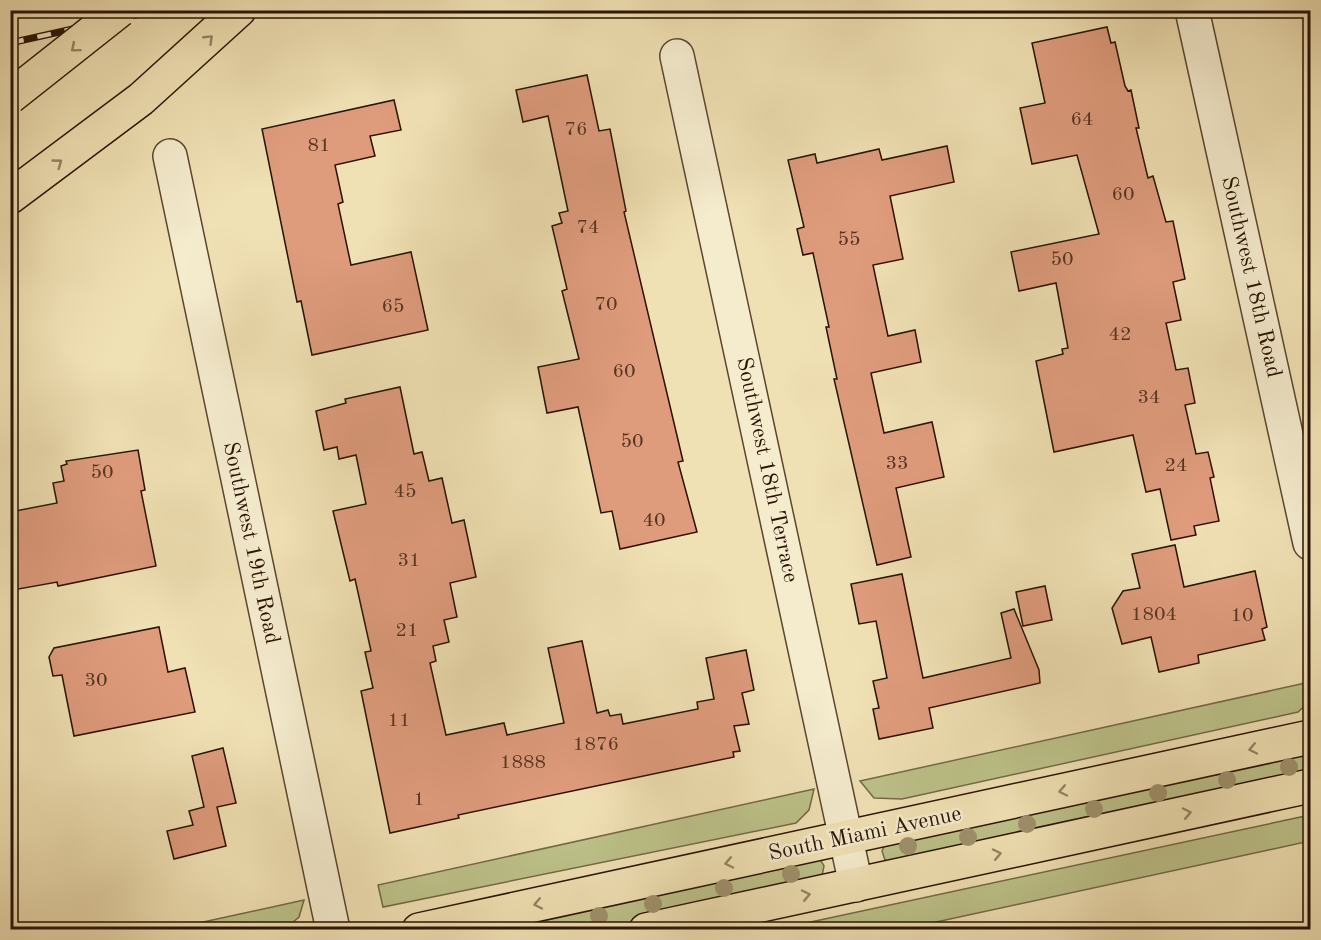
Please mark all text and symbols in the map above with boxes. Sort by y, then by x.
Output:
one-way arrow [201,36,212,47]
one-way arrow [71,41,82,52]
house number: 64 [1070,110,1094,130]
house number: 76 [564,120,588,140]
house number: 81 [307,136,331,156]
one-way arrow [51,159,62,170]
street label: Southwest 18th Road [1217,174,1285,380]
house number: 60 [1111,185,1135,205]
house number: 74 [576,218,600,238]
house number: 55 [837,230,861,250]
house number: 50 [1050,250,1074,270]
house number: 70 [594,295,618,315]
house number: 65 [381,297,405,317]
house number: 42 [1108,325,1132,345]
street label: Southwest 18th Terrace [732,355,802,585]
house number: 60 [612,362,636,382]
house number: 34 [1137,388,1161,408]
house number: 50 [620,432,644,452]
street label: Southwest 19th Road [219,440,283,646]
house number: 33 [885,454,909,474]
house number: 24 [1164,456,1188,476]
house number: 50 [90,463,114,483]
house number: 45 [393,482,417,502]
house number: 40 [642,511,666,531]
house number: 31 [397,551,421,571]
house number: 1804 [1131,605,1177,625]
house number: 10 [1230,606,1254,626]
house number: 21 [395,621,419,641]
house number: 30 [84,671,108,691]
house number: 11 [387,711,411,731]
house number: 1876 [573,735,619,755]
one-way arrow [1249,742,1259,755]
house number: 1888 [500,753,546,773]
one-way arrow [1058,784,1068,797]
house number: 1 [413,790,425,810]
street label: South Miami Avenue [766,803,964,865]
one-way arrow [1182,807,1192,820]
one-way arrow [991,848,1001,861]
one-way arrow [724,856,734,869]
one-way arrow [801,889,811,902]
one-way arrow [533,897,543,910]

